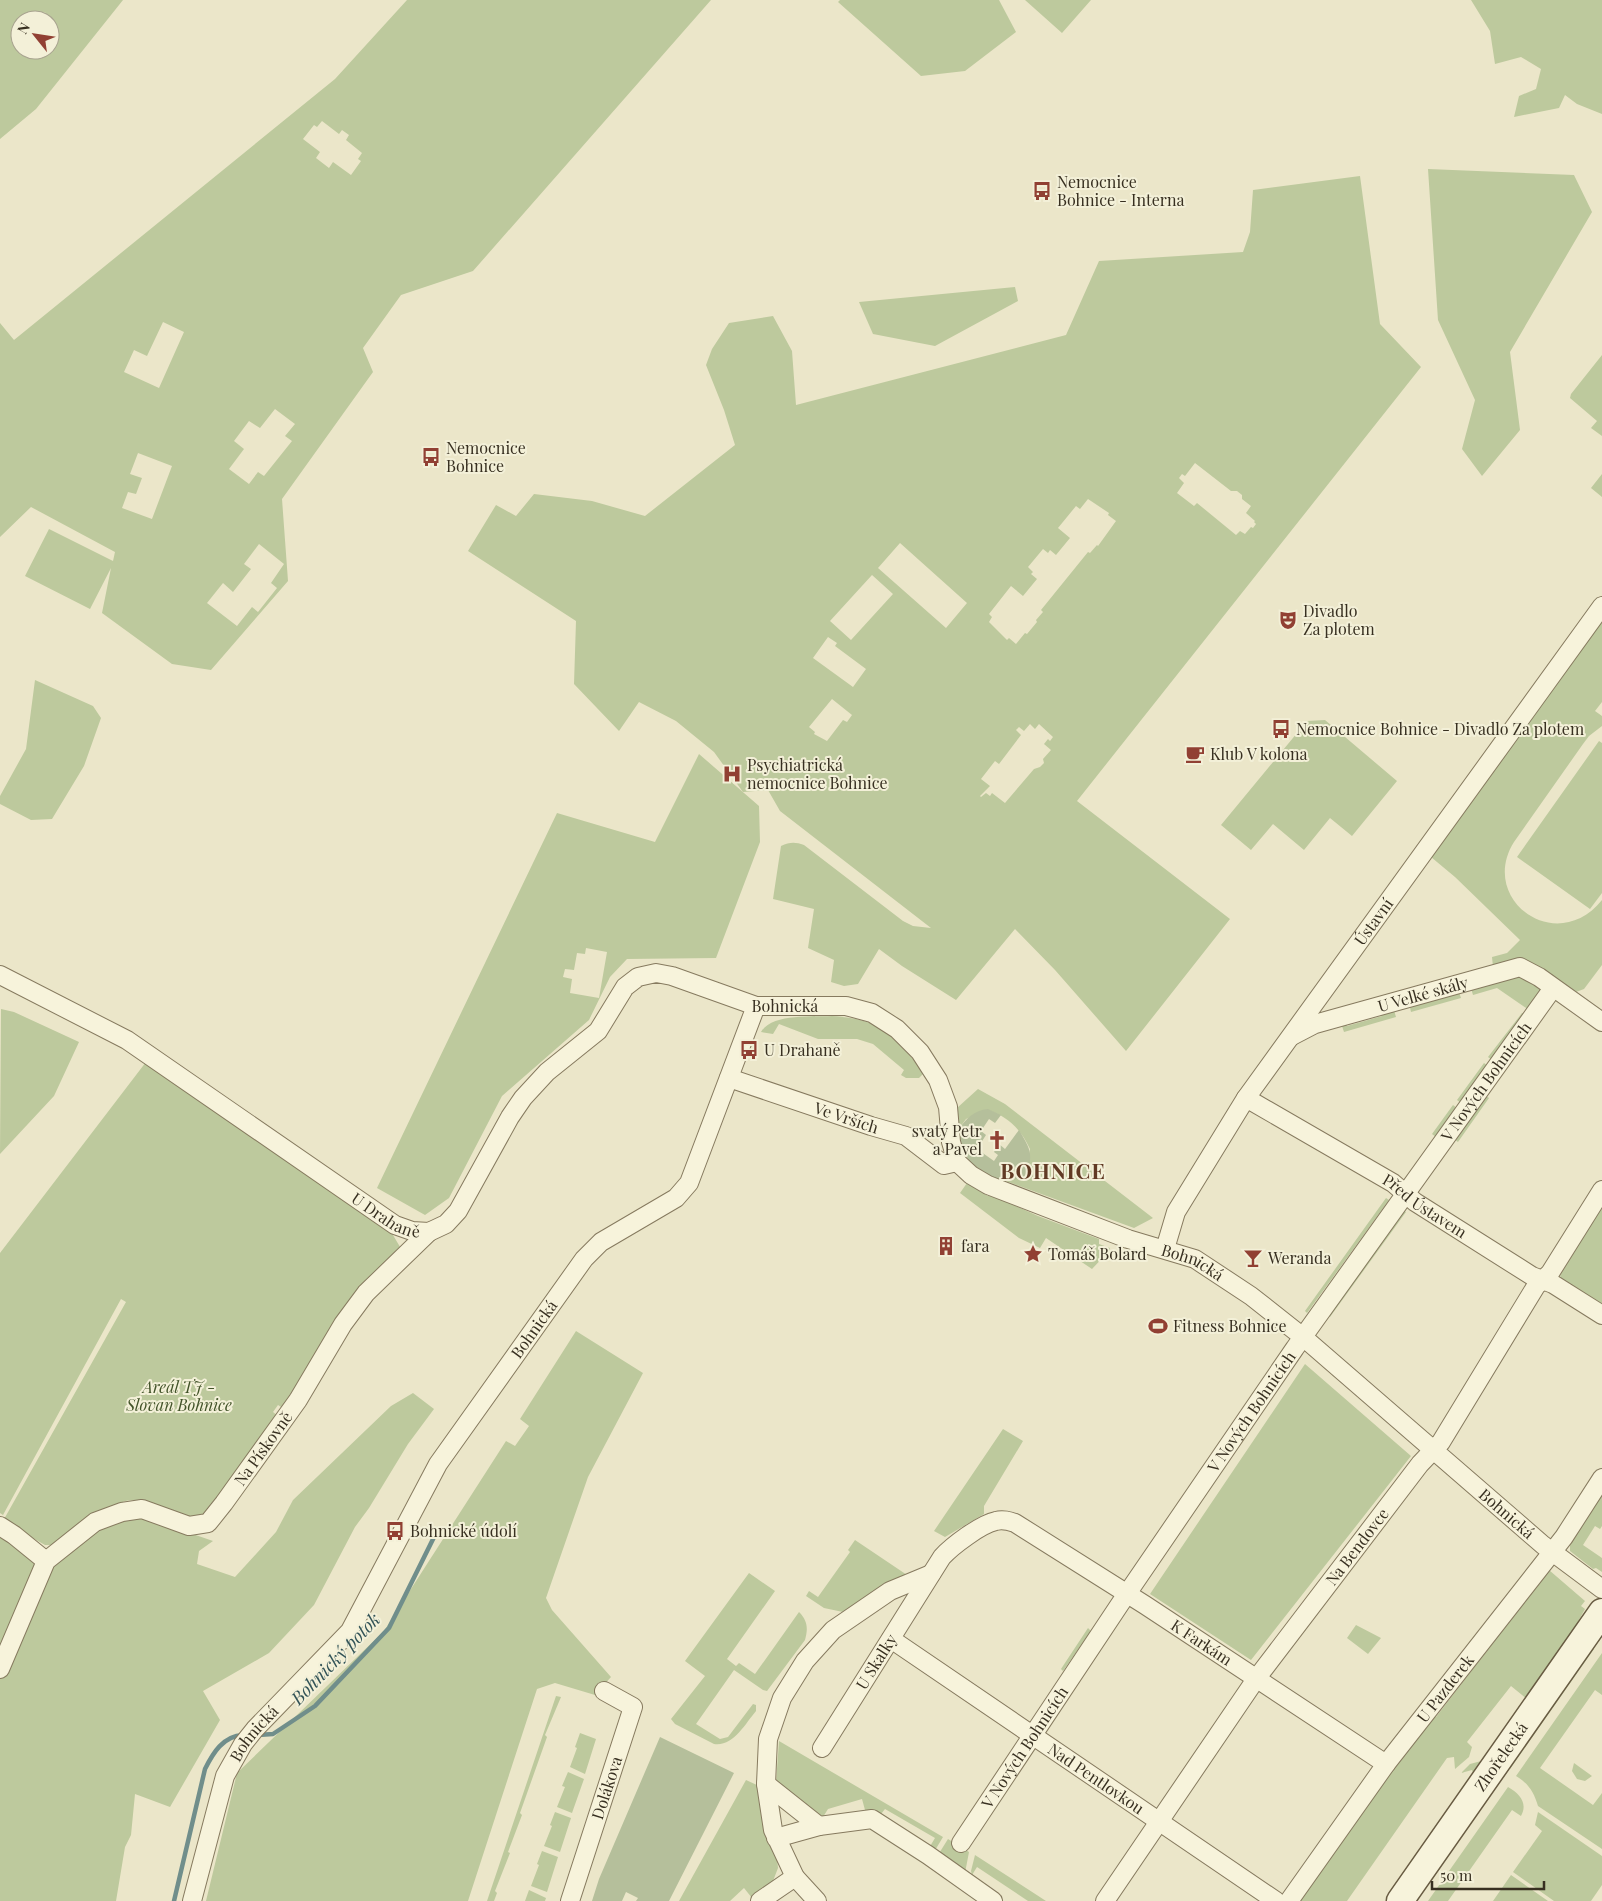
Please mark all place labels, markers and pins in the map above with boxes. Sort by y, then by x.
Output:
place label: Nemocnice Bohnice - Interna [1057,171,1184,210]
bus stop icon: Nemocnice Bohnice - Interna [1031,180,1053,202]
place label: Nemocnice Bohnice [446,437,526,476]
bus stop icon: Nemocnice Bohnice [420,446,442,468]
place label: Divadlo Za plotem [1303,600,1375,639]
theatre icon: Divadlo Za plotem [1277,609,1299,631]
bus stop icon: Nemocnice Bohnice - Divadlo Za plotem [1270,718,1292,740]
place label: Nemocnice Bohnice - Divadlo Za plotem [1296,718,1584,739]
cafe icon: Klub V kolona [1184,743,1206,765]
place label: Klub V kolona [1210,743,1308,764]
place label: Psychiatrická nemocnice Bohnice [747,754,888,793]
hospital icon: Psychiatrická nemocnice Bohnice [721,763,743,785]
bus stop icon: U Drahaně [738,1039,760,1061]
place label: U Drahaně [764,1039,841,1060]
place label: svatý Petr a Pavel [912,1120,982,1159]
church icon: svatý Petr a Pavel [986,1129,1008,1151]
building icon: fara [935,1235,957,1257]
place label: fara [961,1235,989,1256]
place icon: Tomáš Bolard [1022,1243,1044,1265]
place label: Tomáš Bolard [1048,1243,1147,1264]
bar icon: Weranda [1242,1247,1264,1269]
place label: Weranda [1267,1247,1331,1268]
sports icon: Fitness Bohnice [1147,1315,1169,1337]
place label: Fitness Bohnice [1173,1315,1287,1336]
bus stop icon: Bohnické údolí [384,1520,406,1542]
place label: Bohnické údolí [410,1520,517,1541]

